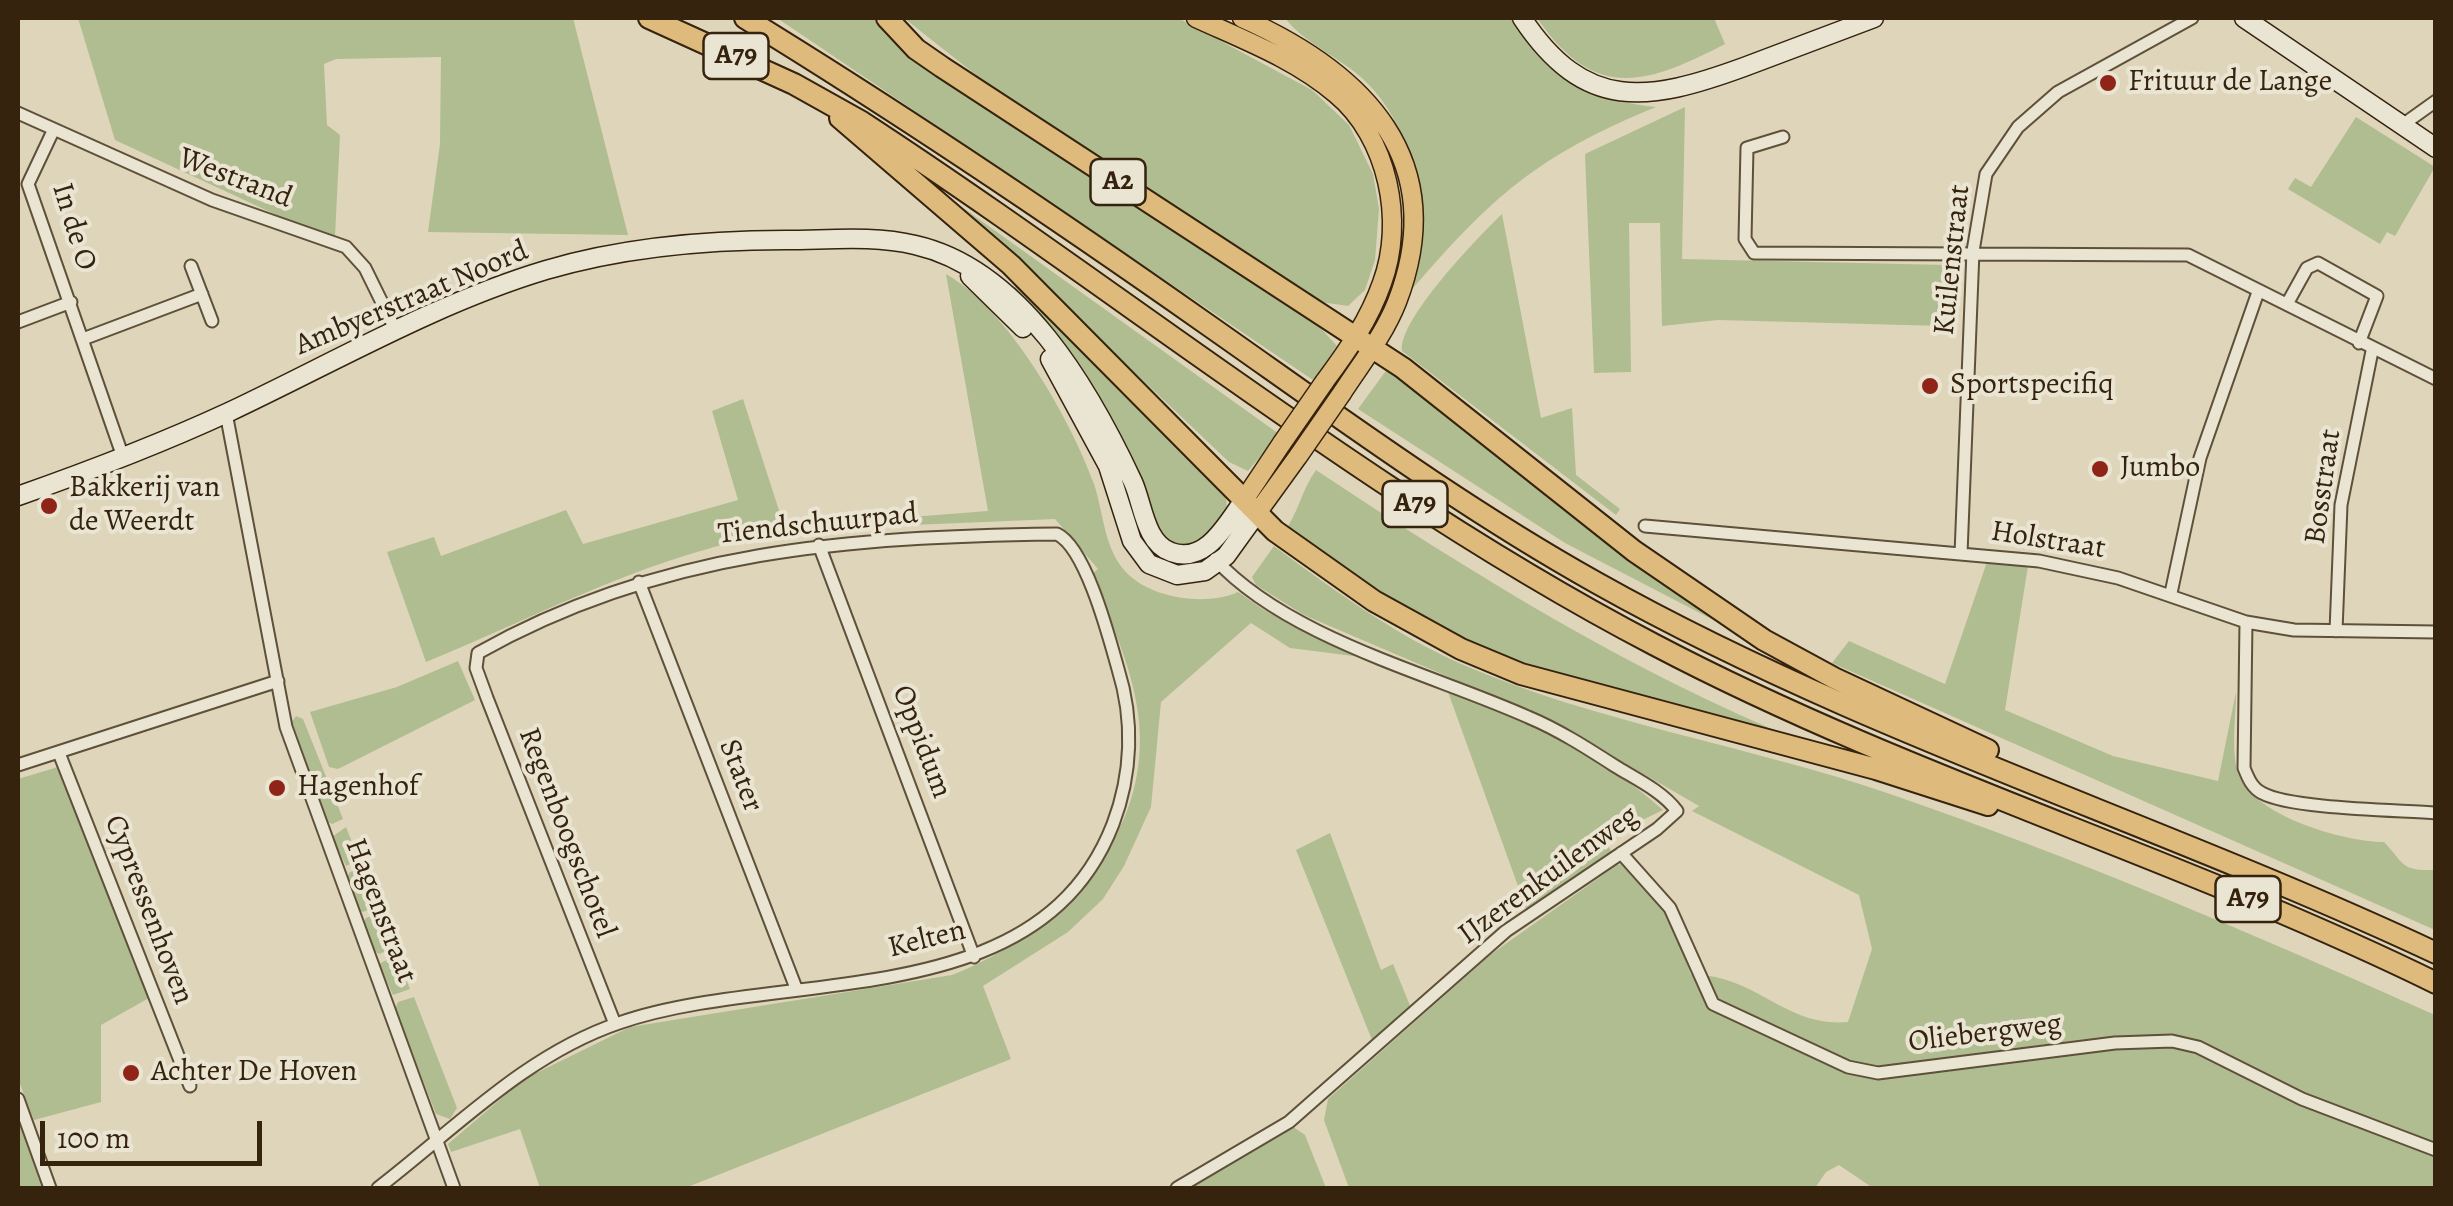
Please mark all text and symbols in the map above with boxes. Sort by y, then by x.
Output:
road number: A79 [704,33,768,79]
place label: Frituur de Lange [2128,65,2332,101]
marker: Frituur de Lange [2097,72,2119,94]
street label: Westrand [173,141,297,217]
road number: A2 [1090,159,1146,205]
street label: In de O [43,179,103,275]
street label: Kuilenstraat [1927,183,1979,337]
street label: Ambyerstraat Noord [290,234,534,364]
place label: Sportspecifiq [1950,368,2114,404]
marker: Sportspecifiq [1919,375,1941,397]
street label: Bosstraat [2298,427,2350,547]
place label: Jumbo [2120,451,2200,487]
marker: Jumbo [2089,458,2111,480]
place label: Bakkerij van de Weerdt [69,471,220,542]
road number: A79 [1382,481,1448,527]
marker: Bakkerij van de Weerdt [38,495,60,517]
street label: Tiendschuurpad [716,497,920,553]
street label: Holstraat [1988,514,2108,568]
street label: Oppidum [883,680,959,804]
street label: Regenboogschotel [509,723,623,943]
street label: Stater [710,735,770,817]
place label: Hagenhof [297,770,419,806]
marker: Hagenhof [266,777,288,799]
street label: IJzerenkuilenweg [1452,799,1646,953]
street label: Cypressenhoven [95,810,201,1010]
street label: Hagenstraat [336,834,424,988]
road number: A79 [2216,876,2280,922]
street label: Kelten [885,913,969,967]
street label: Oliebergweg [1906,1007,2064,1061]
place label: Achter De Hoven [151,1055,357,1091]
marker: Achter De Hoven [120,1062,142,1084]
scale bar [45,1101,268,1163]
text: 100 m [57,1118,130,1158]

